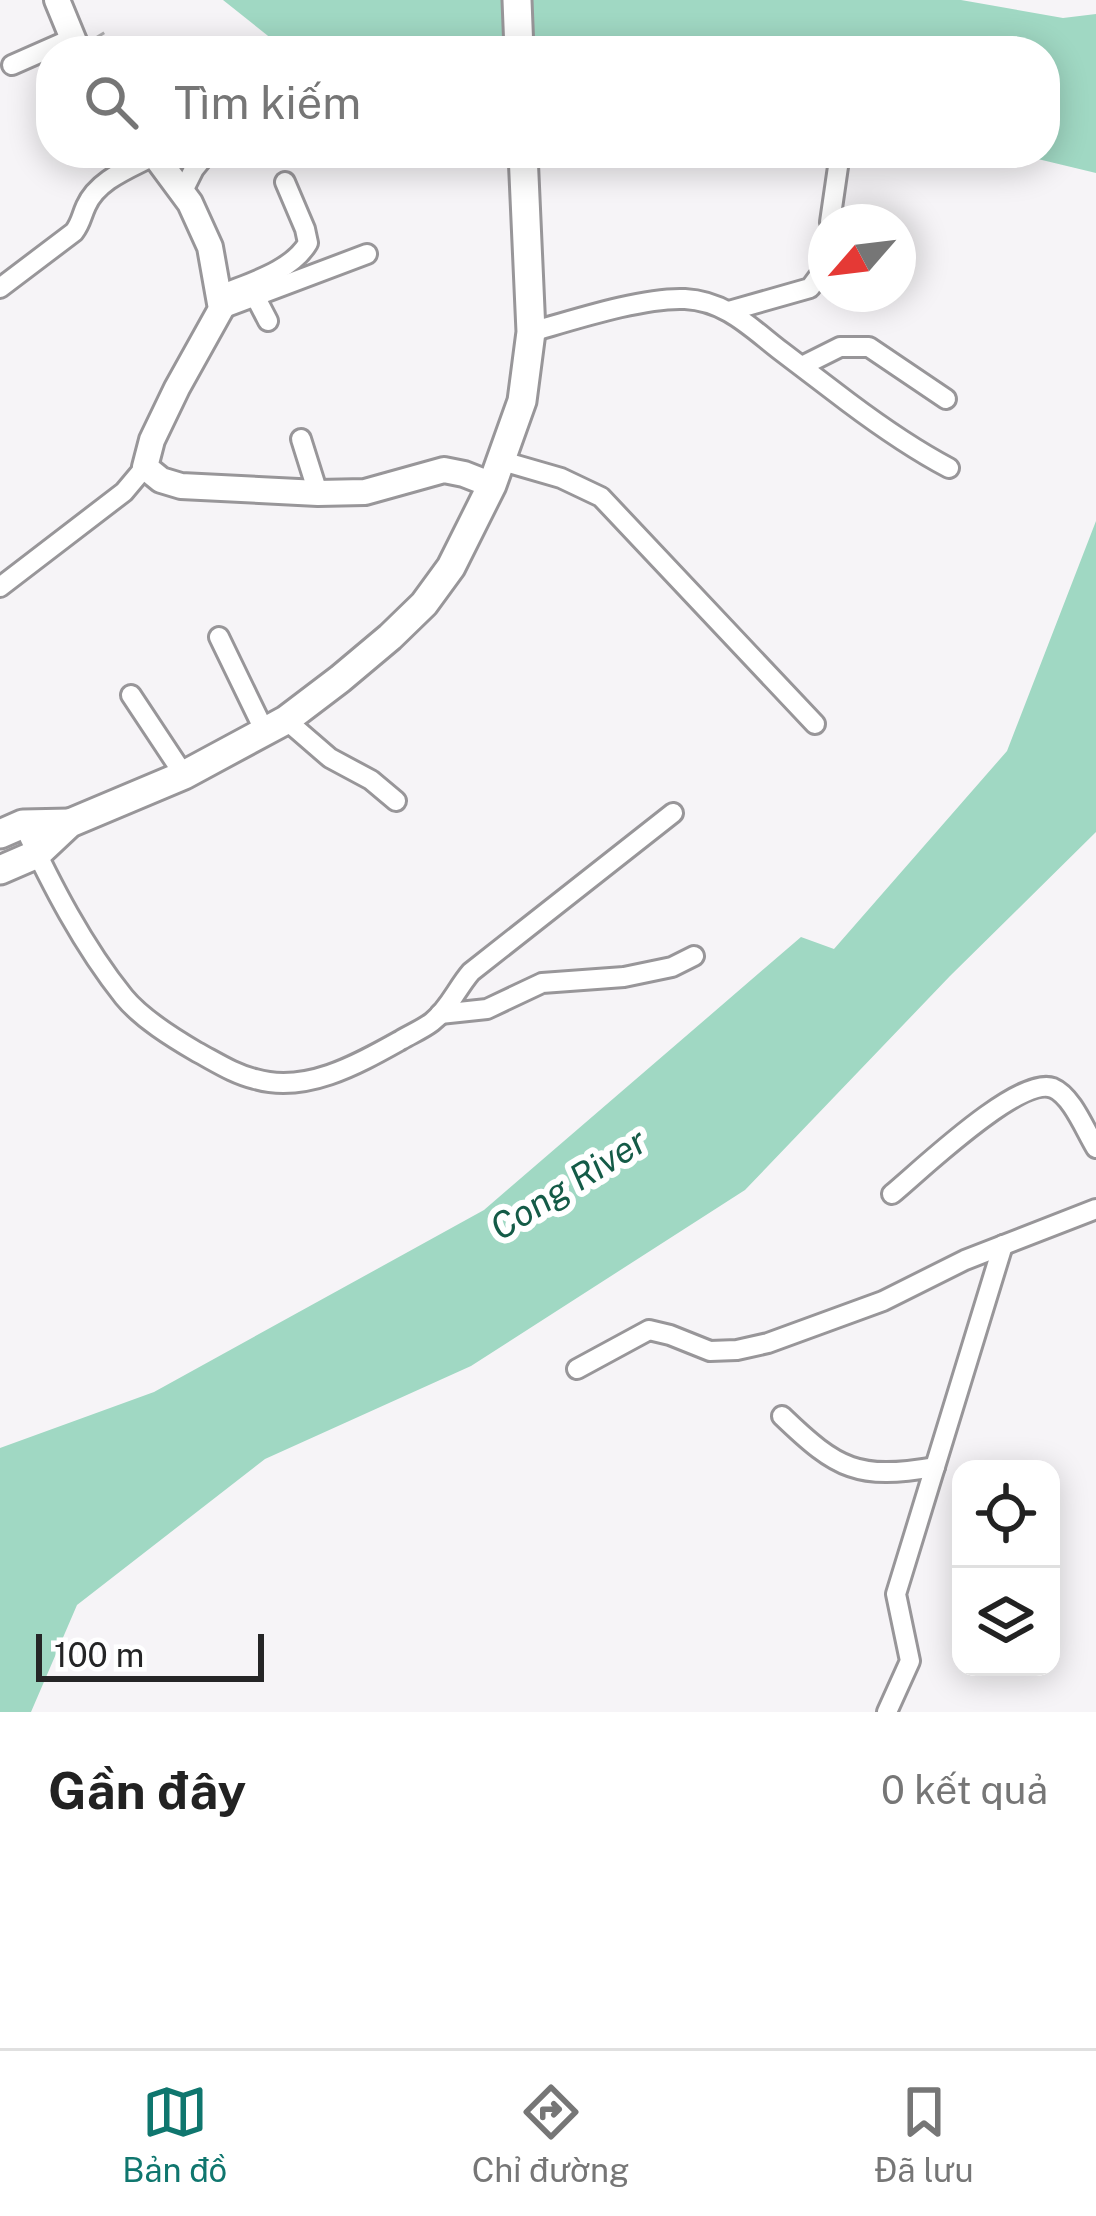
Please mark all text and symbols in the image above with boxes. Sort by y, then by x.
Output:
search box [36,36,1060,168]
icon: search [78,69,144,135]
text: Tìm kiếm [174,76,361,129]
north arrow [808,204,916,312]
water label: Cong River [482,1119,654,1248]
map controls [952,1460,1060,1676]
button: locate [952,1460,1060,1568]
button: layers [952,1568,1060,1676]
scale bar [36,1628,264,1681]
text: 100 m [54,1636,144,1674]
text: Gần đây [48,1761,246,1820]
text: 0 kết quả [881,1767,1048,1813]
tab: Bản đồ [122,2079,227,2189]
tab: Chỉ đường [472,2079,630,2189]
tab: Đã lưu [874,2079,974,2189]

